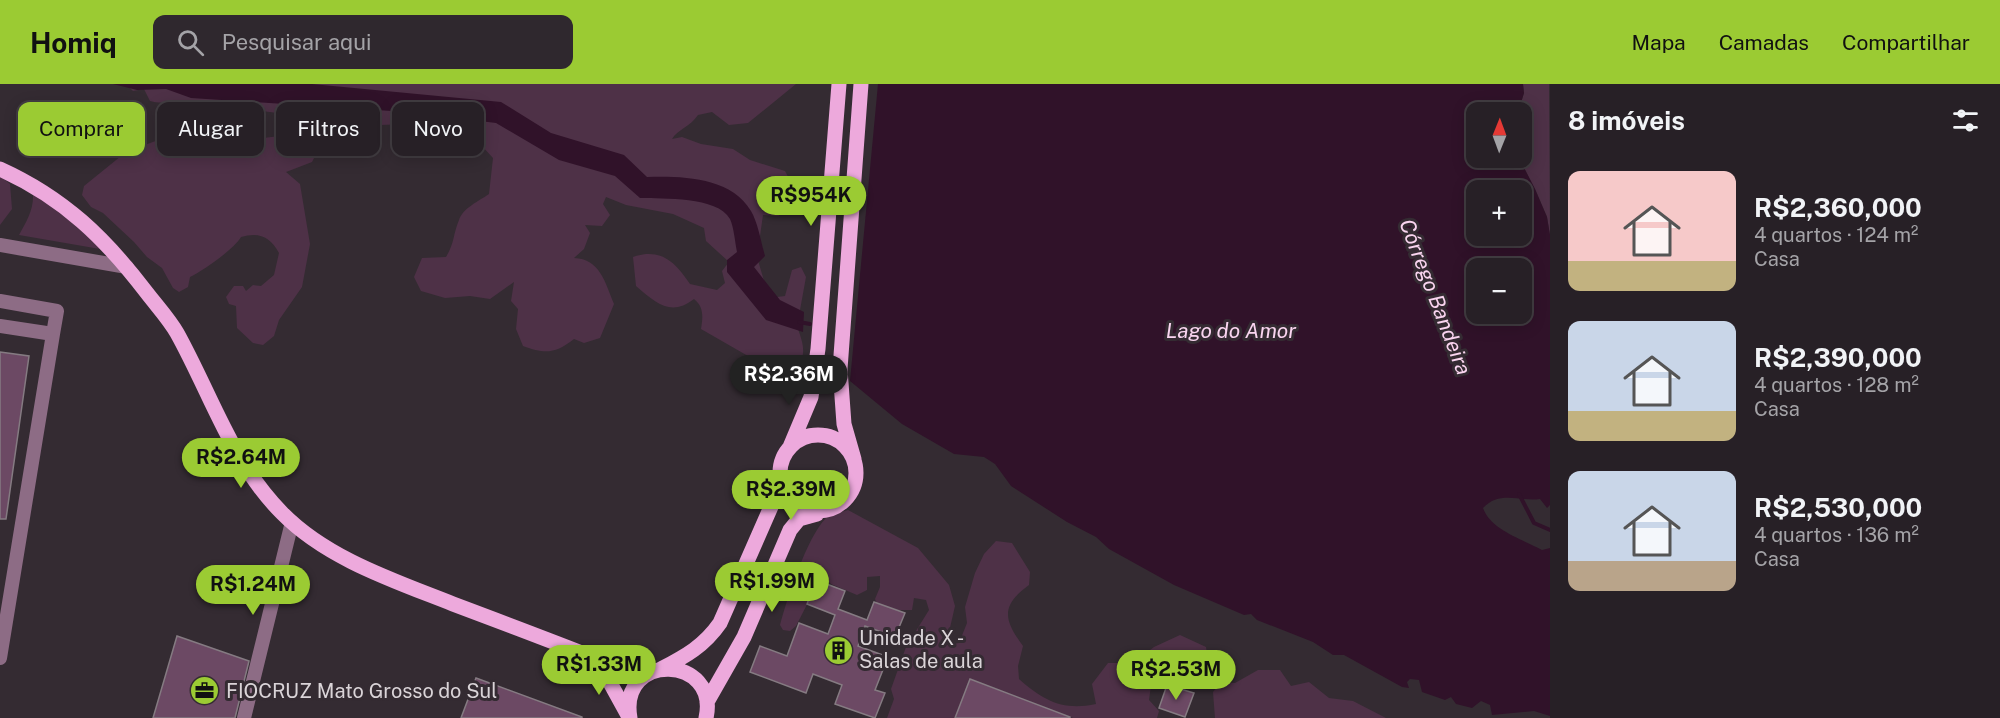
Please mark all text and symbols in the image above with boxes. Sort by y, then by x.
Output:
search box [153,15,573,69]
text: Homiq [30,26,117,59]
icon: search [174,26,207,59]
text: Pesquisar aqui [222,29,372,55]
text: Mapa [1632,30,1686,55]
text: Camadas [1719,30,1809,55]
text: Compartilhar [1842,30,1970,55]
chip: Comprar [18,102,145,156]
chip: Alugar [157,102,264,156]
chip: Filtros [276,102,380,156]
chip: Novo [392,102,484,156]
north arrow [1466,102,1532,168]
map controls [1466,102,1532,324]
icon: filters [1949,104,1982,137]
text: 8 imóveis [1568,105,1685,136]
pin: R$954K [762,176,860,227]
button: + [1466,180,1532,246]
text: R$954K [770,183,852,207]
text: R$2,360,000 [1754,192,1922,223]
icon: home [1616,195,1688,267]
water label: Córrego Bandeira [1394,215,1477,378]
text: 4 quartos · 124 m² [1754,223,1918,247]
text: Casa [1754,247,1800,271]
button: − [1466,258,1532,324]
water label: Lago do Amor [1166,318,1297,343]
text: R$2,390,000 [1754,342,1922,373]
icon: home [1616,345,1688,417]
pin: R$2.36M [734,355,844,406]
text: R$2.36M [744,362,834,386]
text: 4 quartos · 128 m² [1754,373,1919,397]
text: Casa [1754,397,1800,421]
pin: R$2.64M [186,438,296,489]
text: R$2.64M [196,445,286,469]
pin: R$2.39M [736,470,846,521]
text: R$2.39M [746,477,836,501]
text: R$2,530,000 [1754,492,1922,523]
icon: home [1616,495,1688,567]
text: 4 quartos · 136 m² [1754,523,1919,547]
text: Casa [1754,547,1800,571]
pin: R$1.99M [717,562,827,613]
pin: R$1.24M [198,565,308,616]
text: R$1.99M [729,569,815,593]
text: R$1.24M [210,572,296,596]
place label: Unidade X - Salas de aula [859,626,983,673]
building icon: Unidade X - Salas de aula [822,634,854,666]
pin: R$1.33M [544,645,654,696]
pin: R$2.53M [1121,650,1231,701]
text: R$1.33M [556,652,642,676]
text: R$2.53M [1131,657,1221,681]
office icon: FIOCRUZ Mato Grosso do Sul [189,675,221,707]
place label: FIOCRUZ Mato Grosso do Sul [226,679,497,703]

